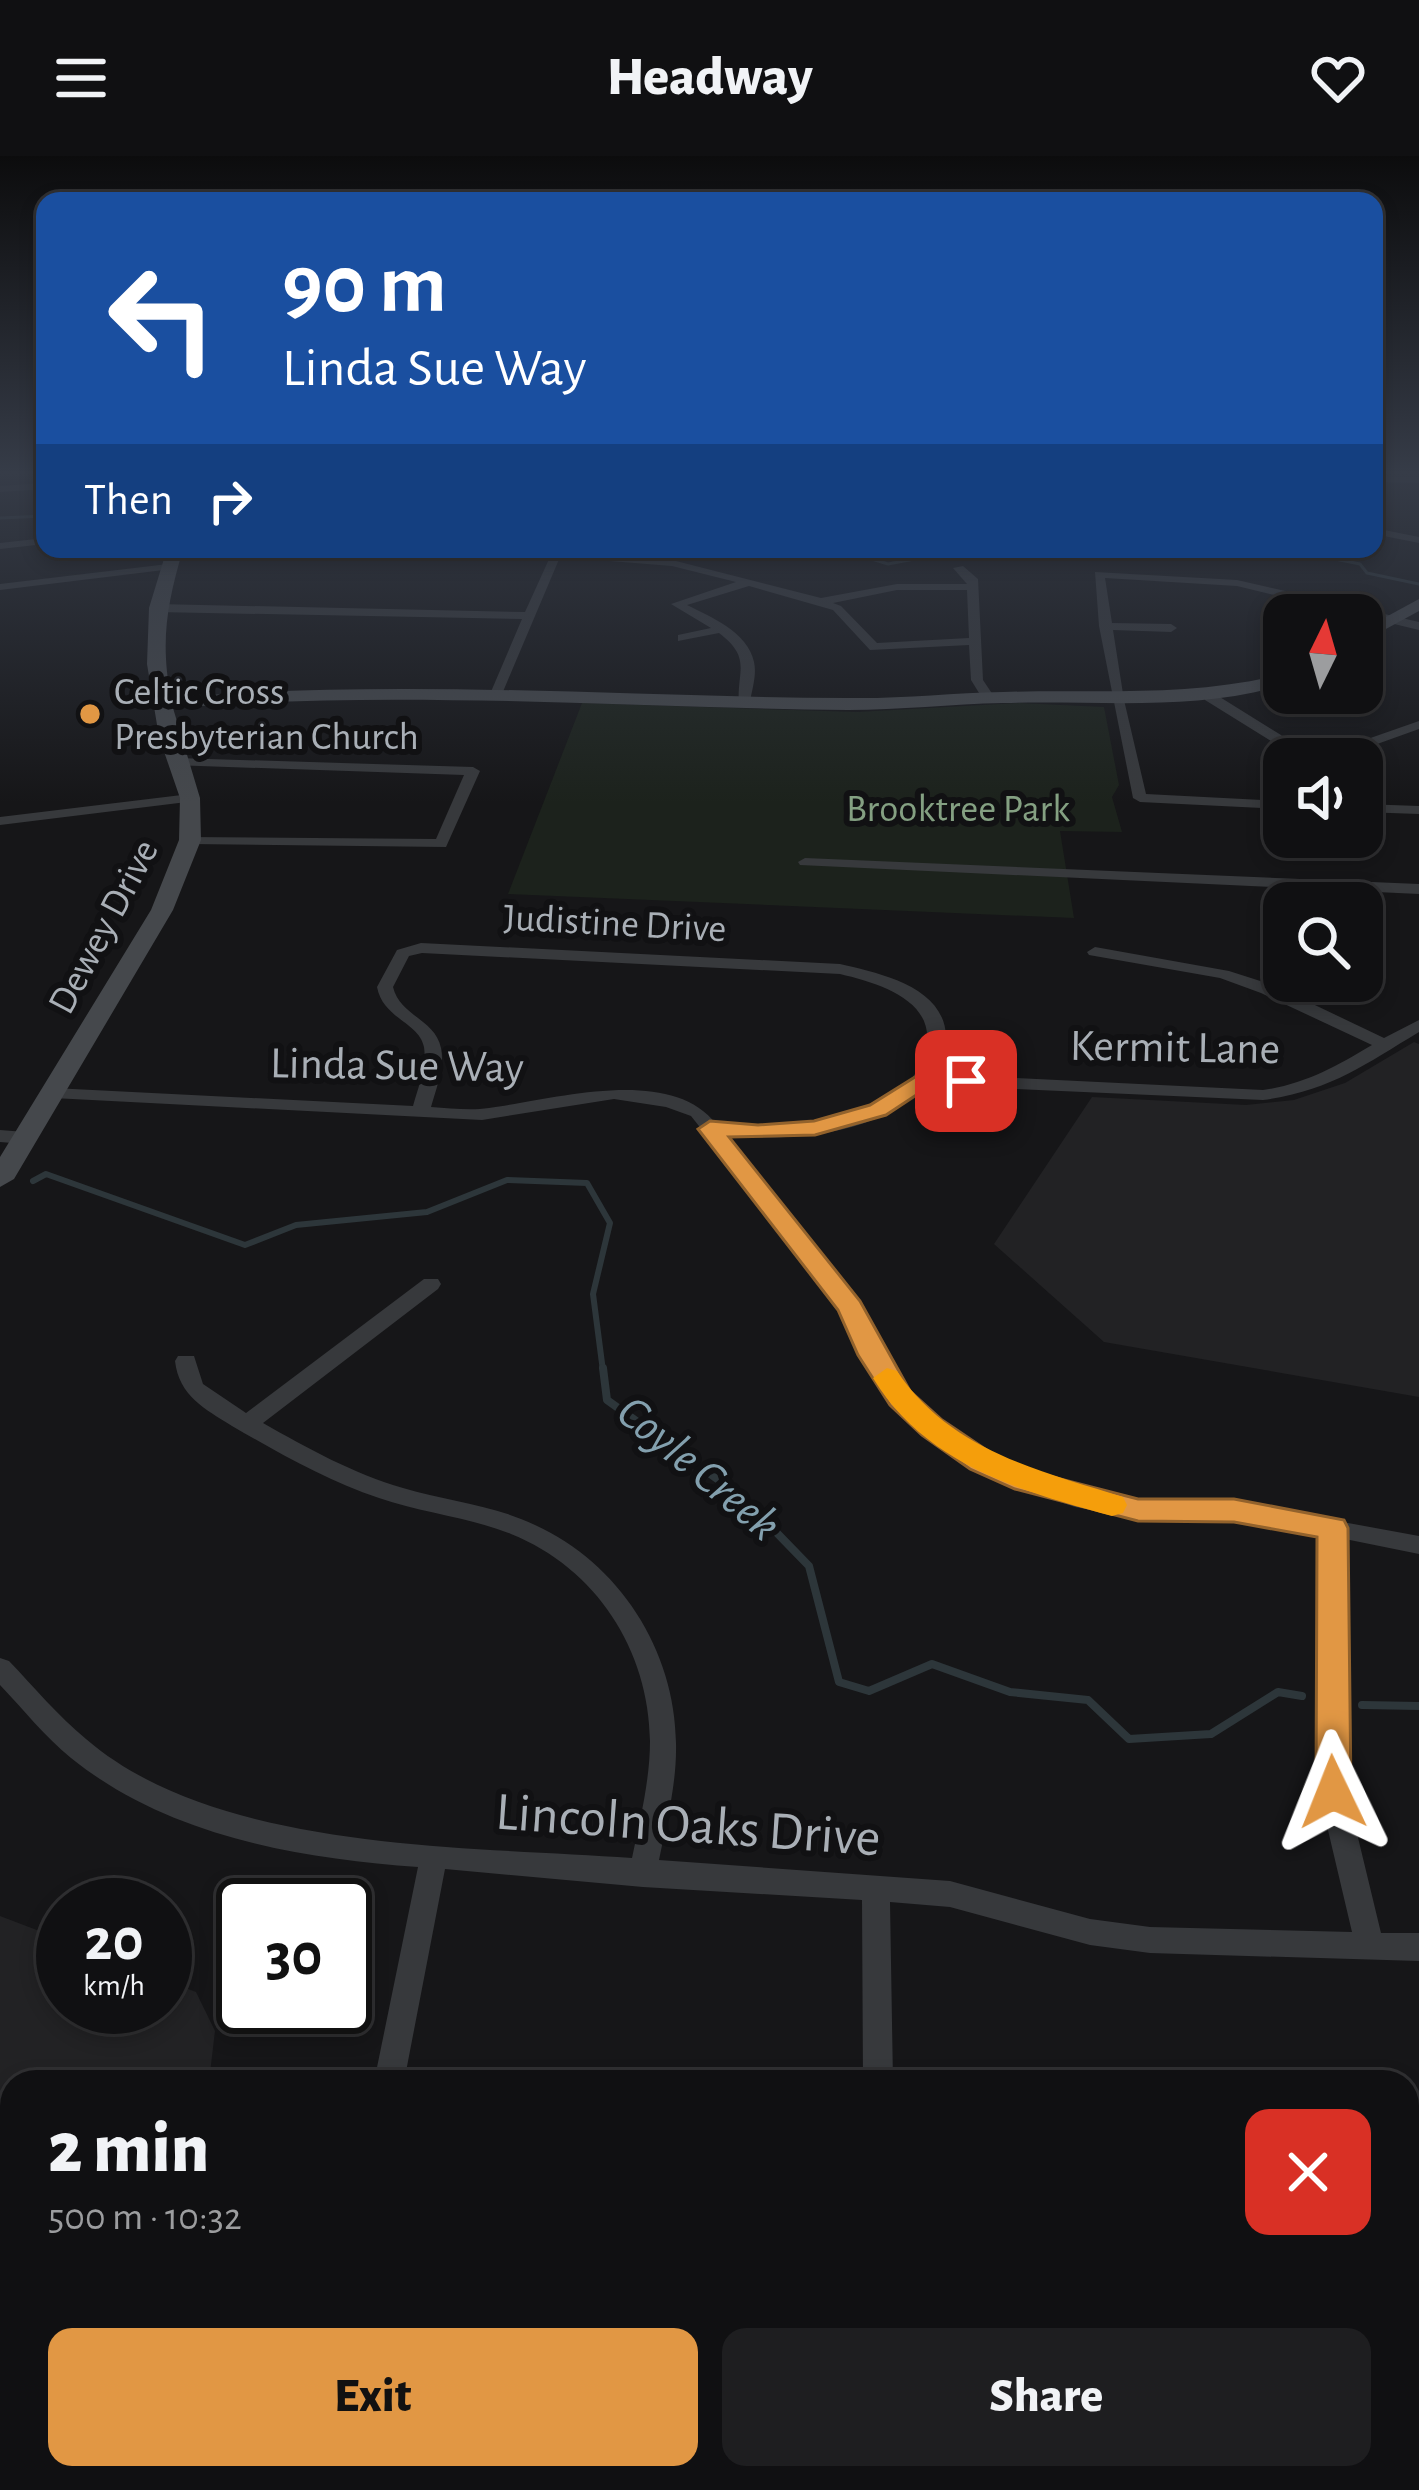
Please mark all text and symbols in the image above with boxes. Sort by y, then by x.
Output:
icon: menu [48,45,114,111]
icon: heart [1305,45,1371,111]
text: Headway [606,51,813,105]
icon: left [84,240,240,396]
text: 90 m [282,244,447,328]
text: Linda Sue Way [282,342,587,396]
icon: right [197,468,263,534]
text: Then [84,478,173,523]
north arrow [1263,594,1383,714]
map controls [1263,594,1383,1002]
place label: Celtic Cross Presbyterian Church [114,673,419,757]
marker: Celtic Cross Presbyterian Church [77,701,103,727]
button: sound [1263,738,1383,858]
park label: Brooktree Park [846,790,1070,829]
street label: Dewey Drive [42,833,166,1021]
button: search [1263,882,1383,1002]
street label: Judistine Drive [503,899,727,949]
street label: Kermit Lane [1069,1024,1281,1072]
pin [915,1030,1017,1132]
street label: Linda Sue Way [270,1041,524,1091]
icon: arrive [933,1048,999,1114]
water label: Coyle Creek [608,1388,788,1550]
position arrow [1270,1729,1396,1855]
street label: Lincoln Oaks Drive [494,1786,882,1866]
speed limit sign: 30 [216,1878,372,2034]
text: 20 [84,1911,144,1971]
text: km/h [83,1971,145,2001]
button: close [1245,2109,1371,2235]
text: 2 min [48,2113,209,2185]
text: 500 m · 10:32 [48,2198,242,2237]
button: Exit [48,2328,698,2466]
button: Share [722,2328,1371,2466]

